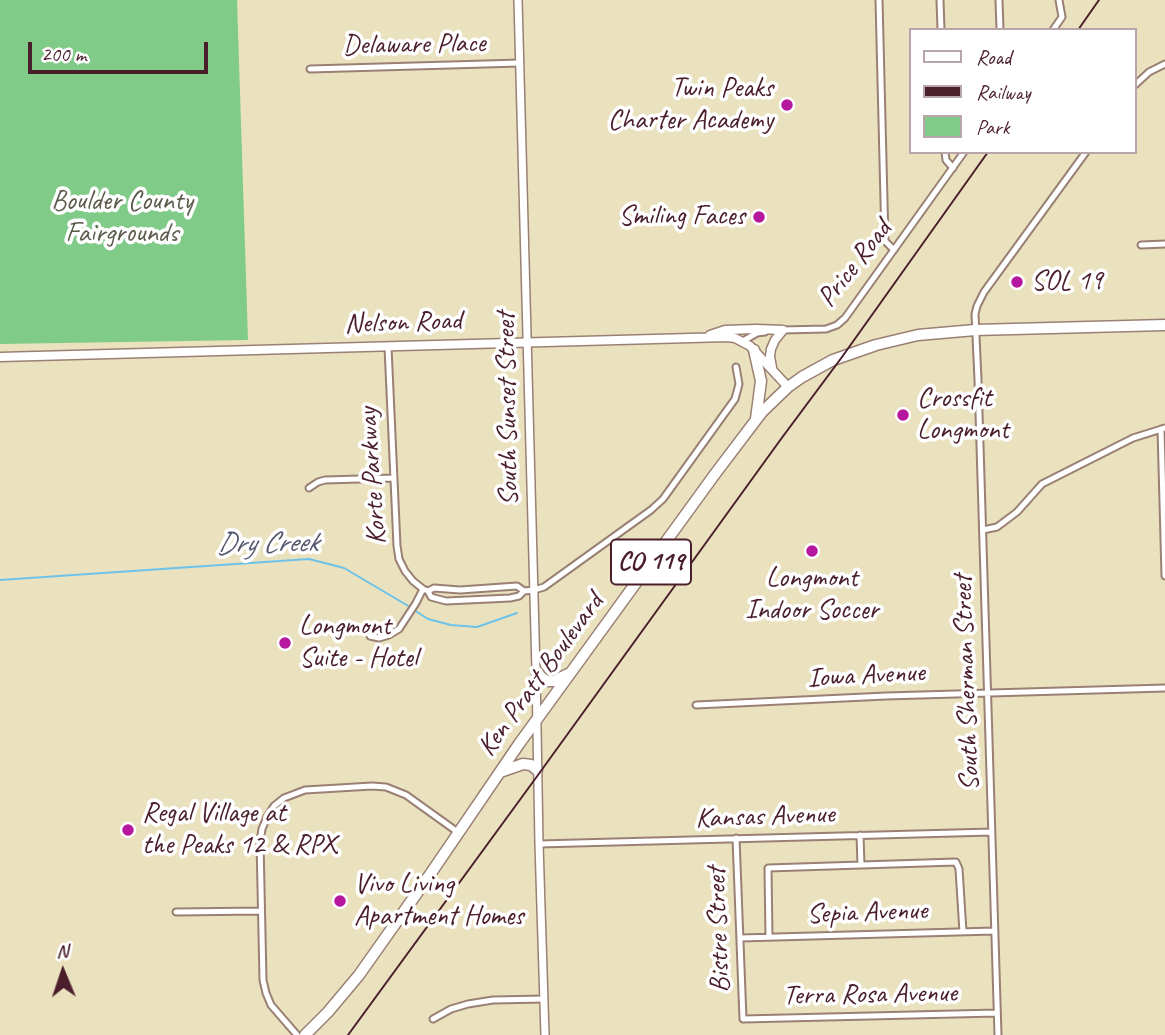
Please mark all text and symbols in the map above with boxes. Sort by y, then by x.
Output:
street label: Delaware Place [342,27,486,63]
scale bar [32,28,212,72]
legend [909,28,1137,154]
text: 200 m [41,41,86,67]
text: Road [976,44,1011,70]
place label: Twin Peaks Charter Academy [608,72,773,138]
text: Railway [976,79,1030,105]
marker: Twin Peaks Charter Academy [779,97,795,113]
text: Park [976,114,1009,140]
park label: Boulder County Fairgrounds [51,185,193,251]
place label: Smiling Faces [618,200,745,234]
marker: Smiling Faces [751,209,767,225]
street label: Price Road [811,214,899,314]
place label: SOL 19 [1031,265,1103,299]
marker: SOL 19 [1009,274,1025,290]
street label: Nelson Road [344,304,462,342]
street label: South Sunset Street [490,312,526,506]
place label: Crossfit Longmont [917,382,1009,448]
street label: Korte Parkway [351,406,395,546]
marker: Crossfit Longmont [895,407,911,423]
water label: Dry Creek [216,525,318,563]
road number: CO 119 [611,540,691,584]
marker: Longmont Indoor Soccer [804,543,820,559]
place label: Longmont Indoor Soccer [745,562,879,628]
street label: South Sherman Street [946,575,988,791]
street label: Ken Pratt Boulevard [471,587,611,763]
place label: Longmont Suite - Hotel [299,610,417,676]
marker: Longmont Suite - Hotel [277,635,293,651]
street label: Iowa Avenue [807,656,925,696]
place label: Regal Village at the Peaks 12 & RPX [142,797,336,863]
street label: Kansas Avenue [695,798,835,836]
marker: Regal Village at the Peaks 12 & RPX [120,822,136,838]
street label: Bistre Street [700,867,738,993]
place label: Vivo Living Apartment Homes [354,868,524,934]
marker: Vivo Living Apartment Homes [332,893,348,909]
street label: Sepia Avenue [806,894,928,932]
north arrow [28,937,98,1007]
text: N [56,939,69,963]
street label: Terra Rosa Avenue [783,977,957,1013]

